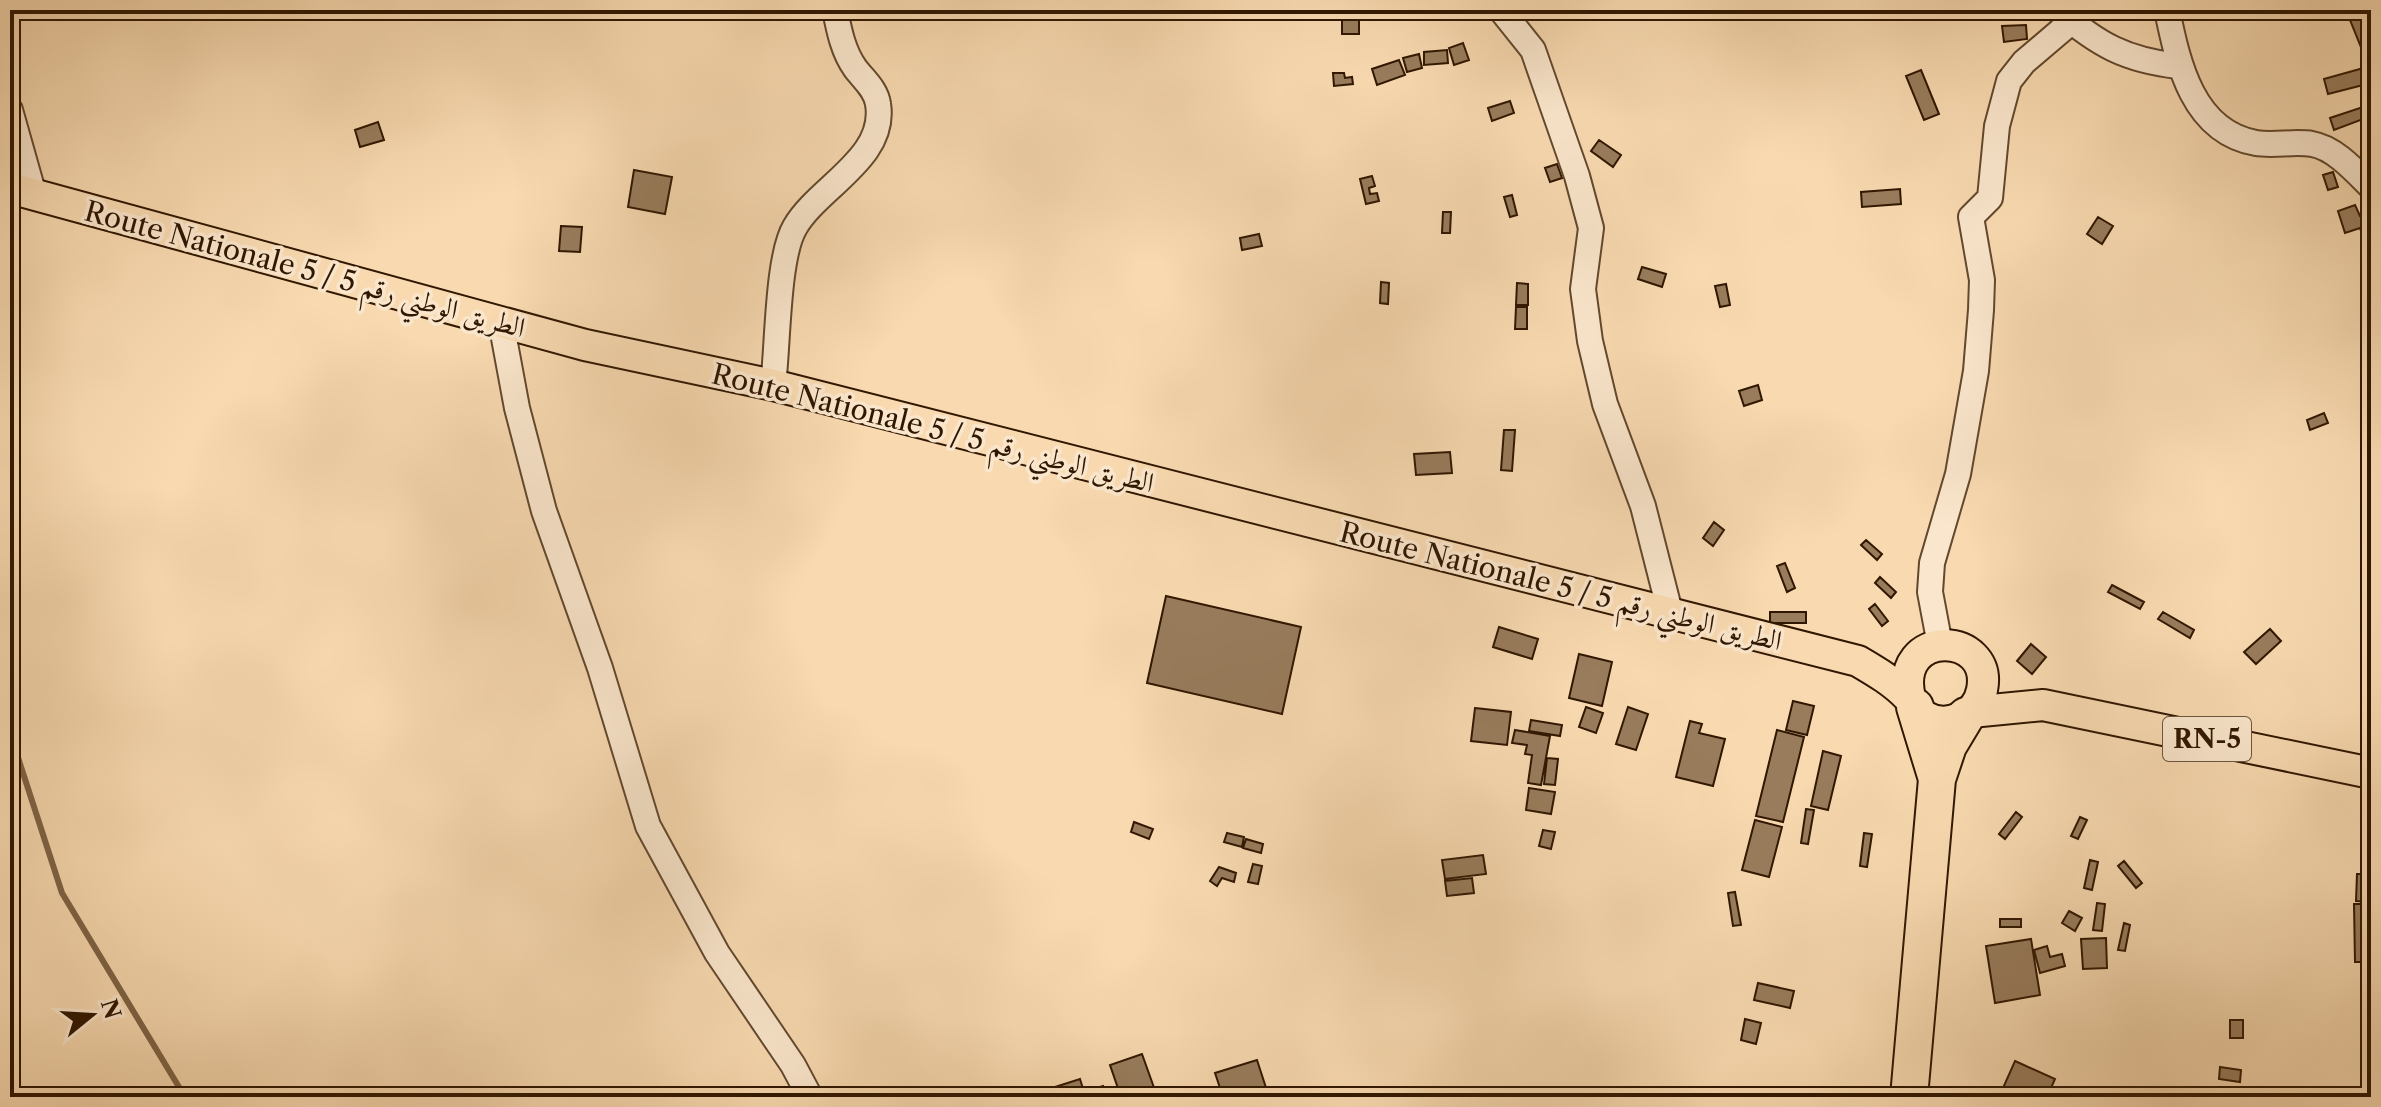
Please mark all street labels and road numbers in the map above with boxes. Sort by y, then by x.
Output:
street label: Route Nationale 5 / الطريق الوطني رقم 5 [78,194,529,354]
street label: Route Nationale 5 / الطريق الوطني رقم 5 [706,356,1158,509]
street label: Route Nationale 5 / الطريق الوطني رقم 5 [1334,514,1786,667]
road number: RN-5 [2163,717,2251,761]

